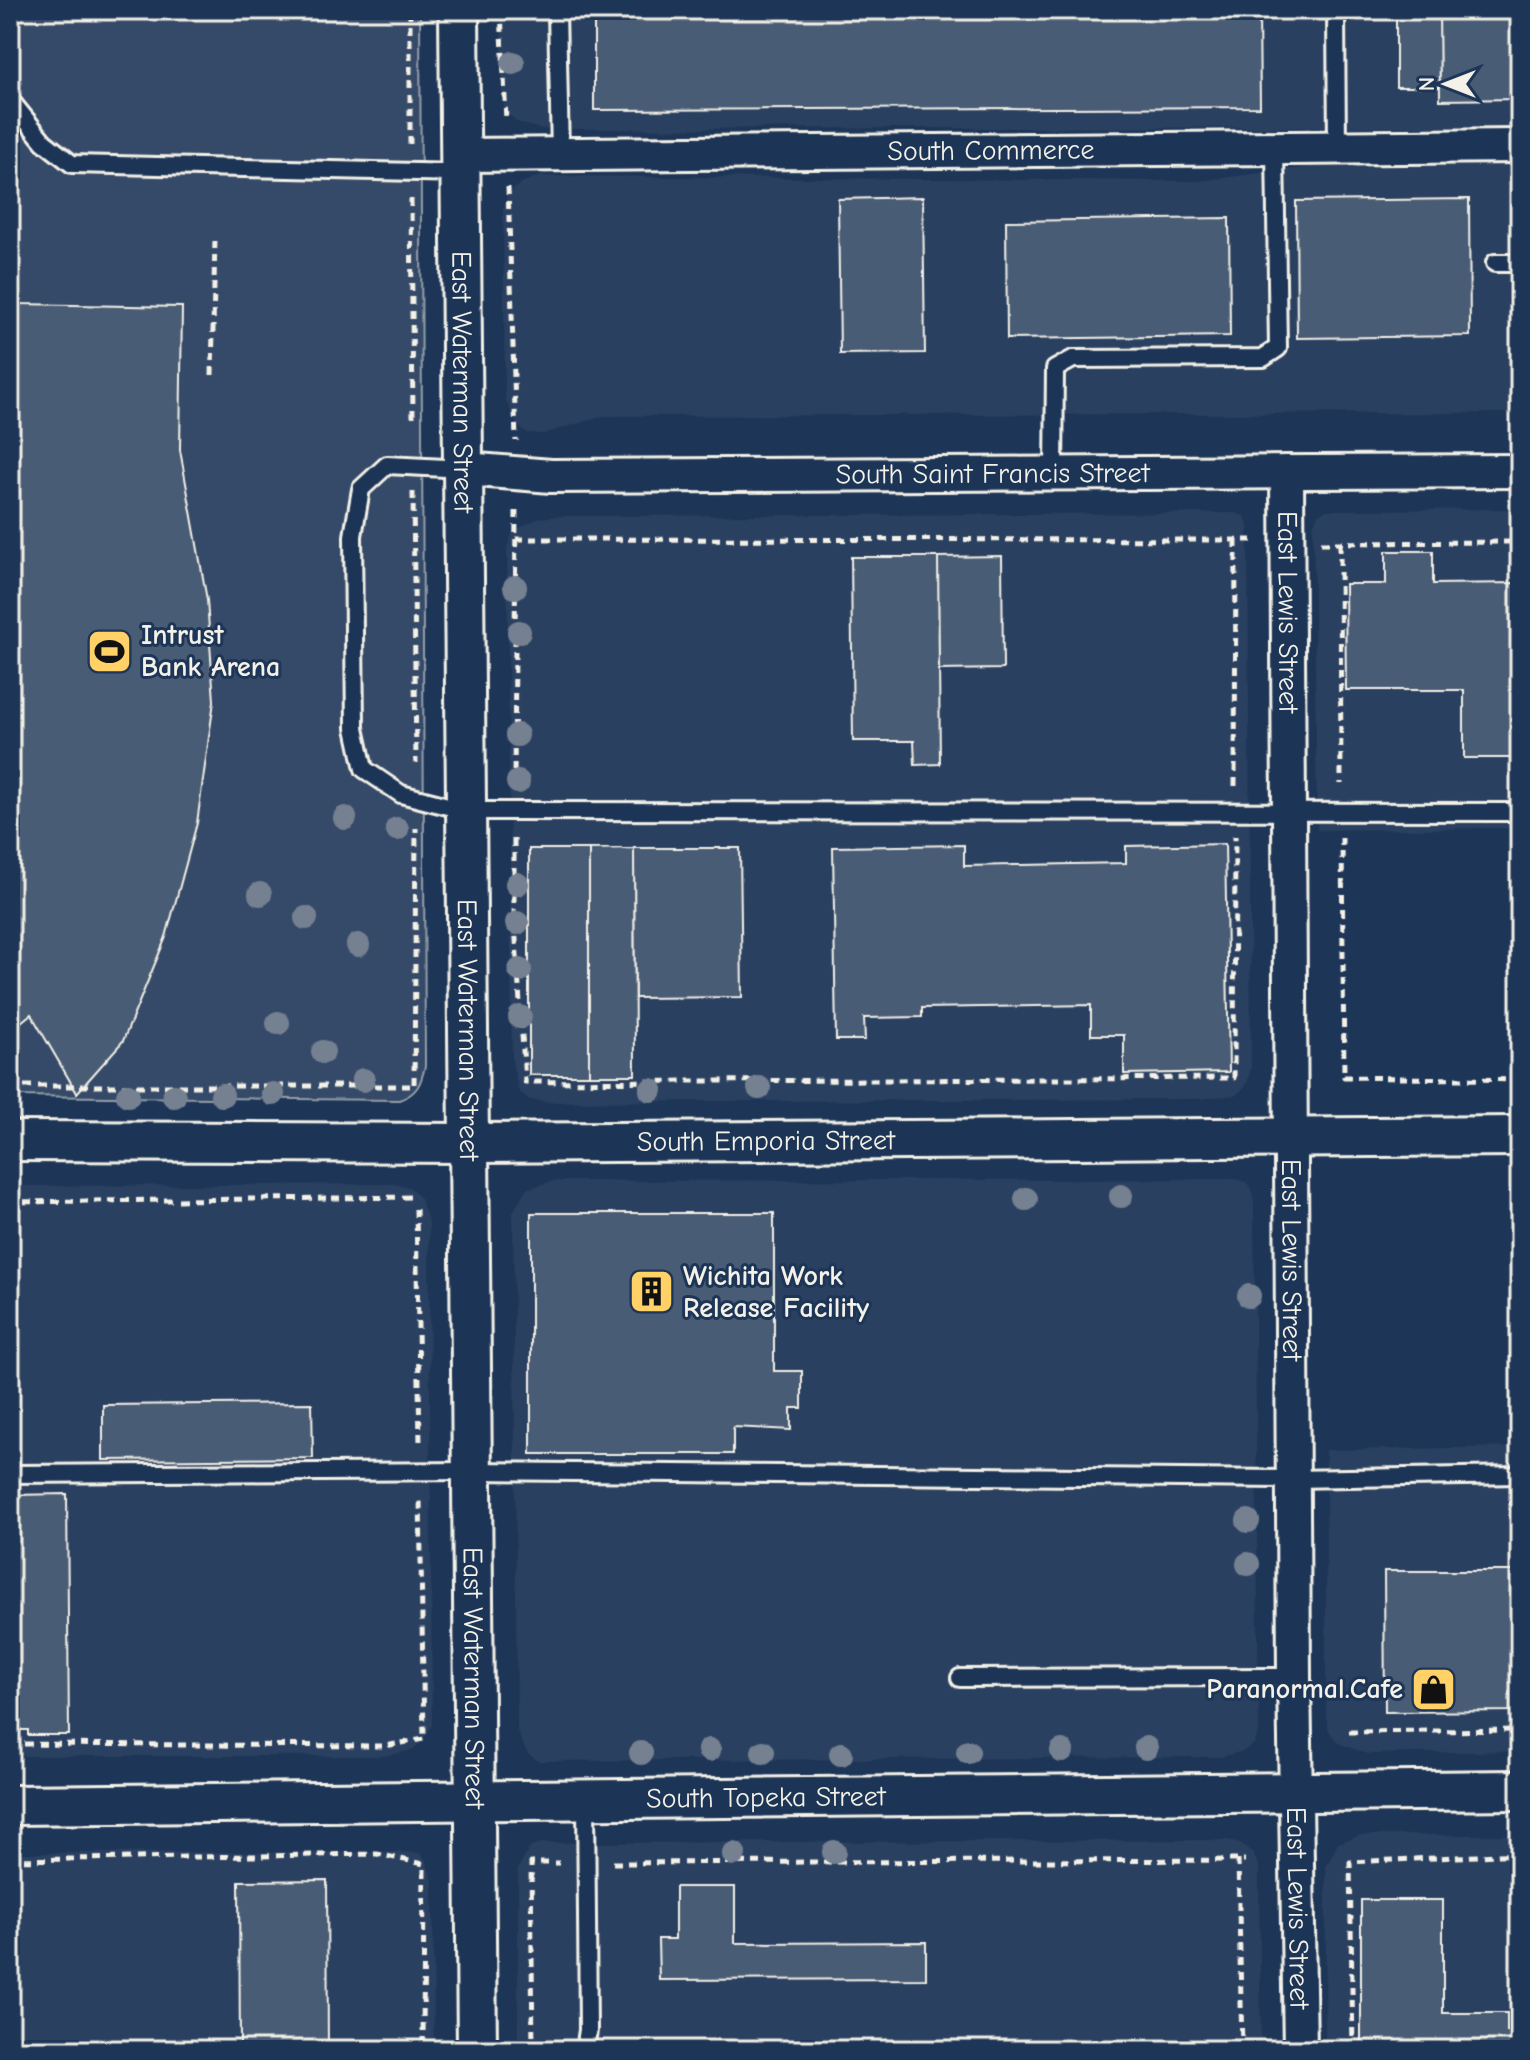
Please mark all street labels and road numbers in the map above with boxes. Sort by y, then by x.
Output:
street label: South Commerce [887,134,1095,167]
street label: East Waterman Street [445,251,479,514]
street label: South Saint Francis Street [836,457,1151,491]
street label: East Lewis Street [1271,511,1304,714]
street label: East Waterman Street [451,899,485,1162]
street label: South Emporia Street [637,1124,896,1158]
street label: East Lewis Street [1275,1159,1308,1362]
street label: East Waterman Street [457,1547,491,1810]
street label: South Topeka Street [646,1780,887,1815]
street label: East Lewis Street [1280,1807,1315,2010]

